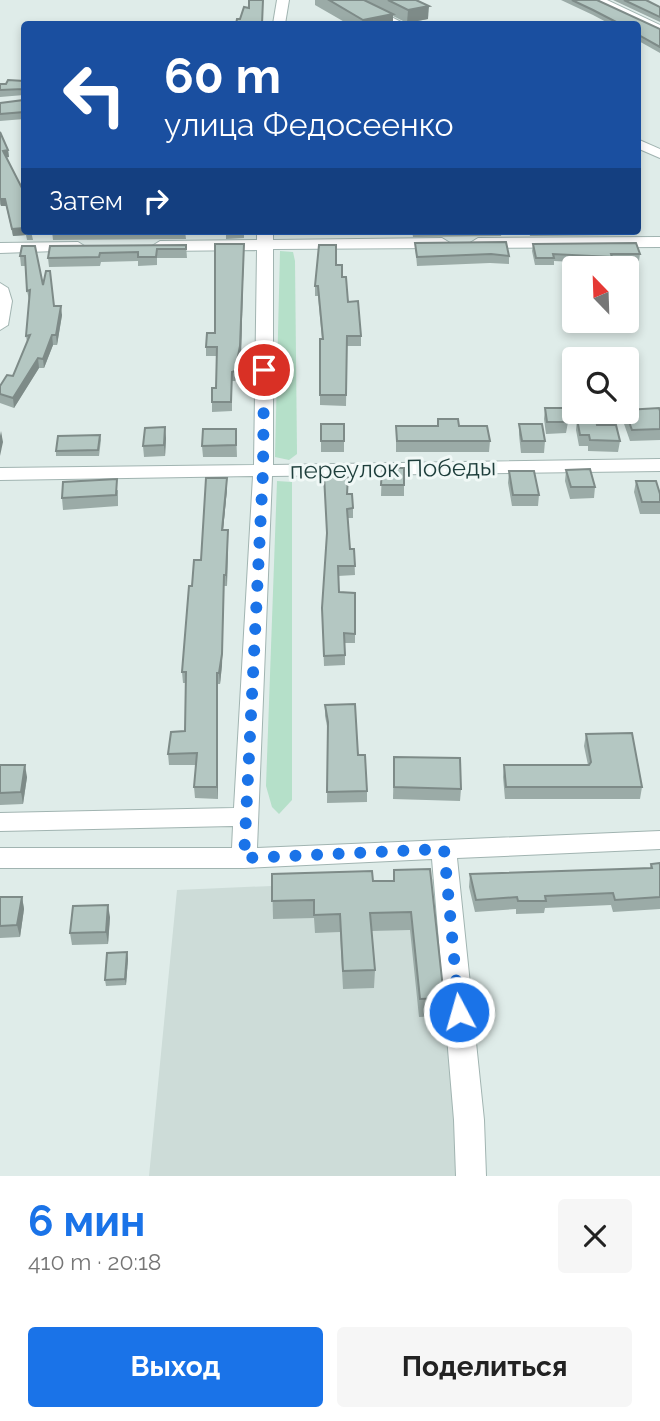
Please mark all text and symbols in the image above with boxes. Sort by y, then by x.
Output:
text: 60 m [164,47,281,104]
icon: left [49,49,140,140]
text: улица Федосеенко [164,106,453,143]
icon: right [137,182,175,220]
text: Затем [49,186,123,216]
north arrow [562,256,639,332]
map controls [562,256,639,424]
pin [234,340,294,400]
button: search [562,347,639,424]
icon: arrive [245,351,283,389]
street label: переулок Победы [290,452,496,485]
position arrow [422,975,496,1049]
text: 6 мин [28,1197,145,1246]
button: close [558,1199,632,1273]
text: 410 m · 20:18 [28,1248,161,1275]
button: Выход [28,1327,323,1407]
button: Поделиться [337,1327,632,1407]

